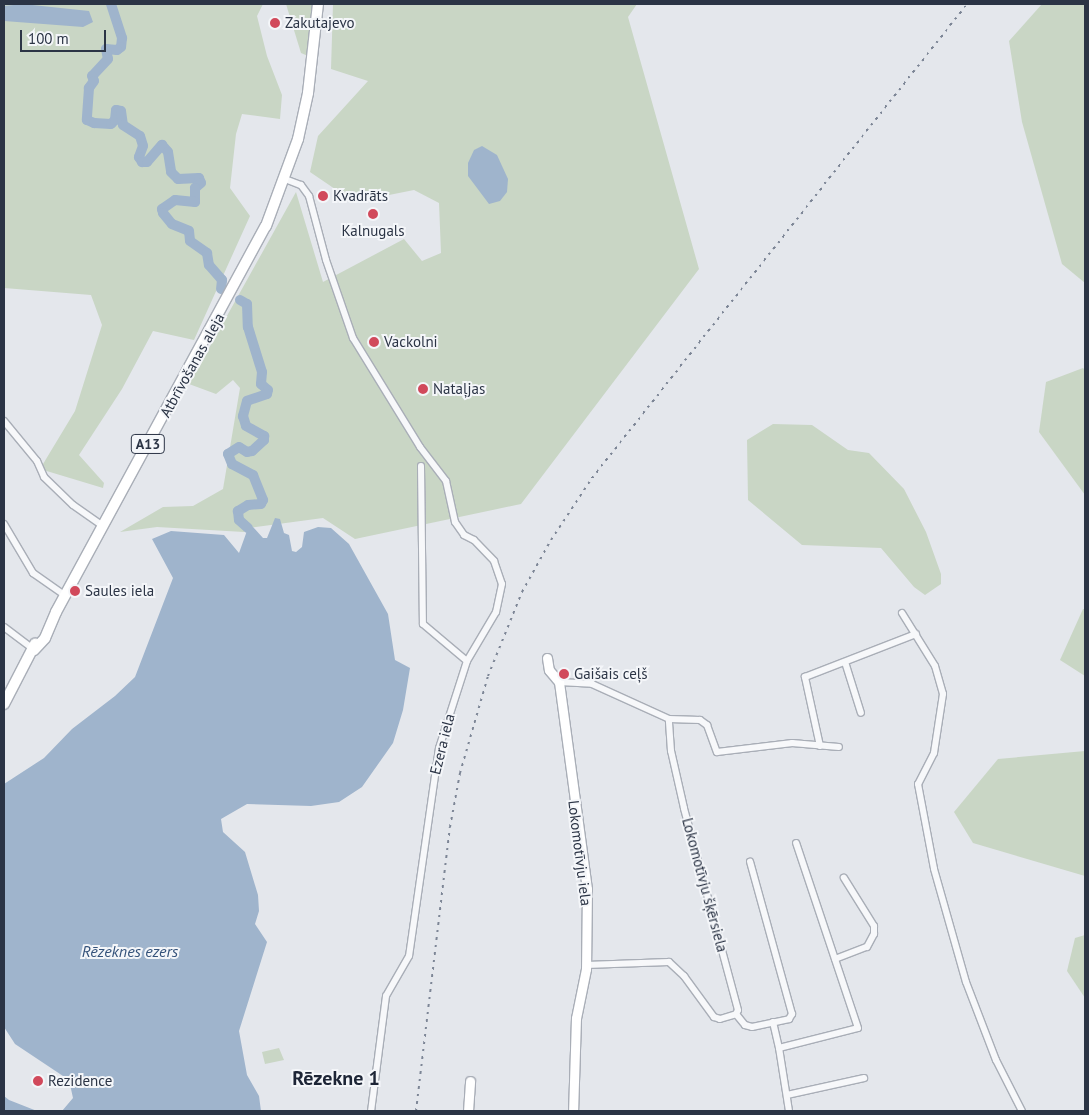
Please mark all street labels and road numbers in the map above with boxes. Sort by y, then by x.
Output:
street label: Atbrīvošanas aleja [156,310,228,420]
road number: A13 [130,432,166,456]
street label: Ezera iela [426,712,458,776]
street label: Lokomotīvju iela [565,799,595,907]
street label: Lokomotīvju šķērsiela [678,816,732,954]

